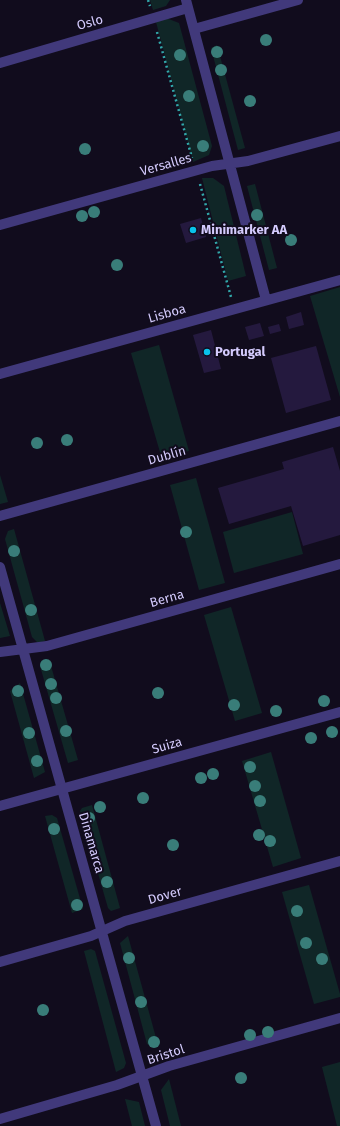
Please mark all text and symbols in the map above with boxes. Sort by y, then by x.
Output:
street label: Oslo [75,12,105,34]
street label: Versalles [139,150,193,180]
place label: Minimarker AA [201,222,287,238]
marker: Minimarker AA [188,225,198,235]
street label: Lisboa [146,301,188,327]
place label: Portugal [215,344,265,360]
marker: Portugal [202,347,212,357]
street label: Dublín [146,443,188,469]
street label: Berna [148,587,186,611]
street label: Suiza [150,734,184,758]
street label: Dinamarca [75,811,107,875]
street label: Dover [146,884,184,908]
street label: Bristol [145,1042,187,1068]

